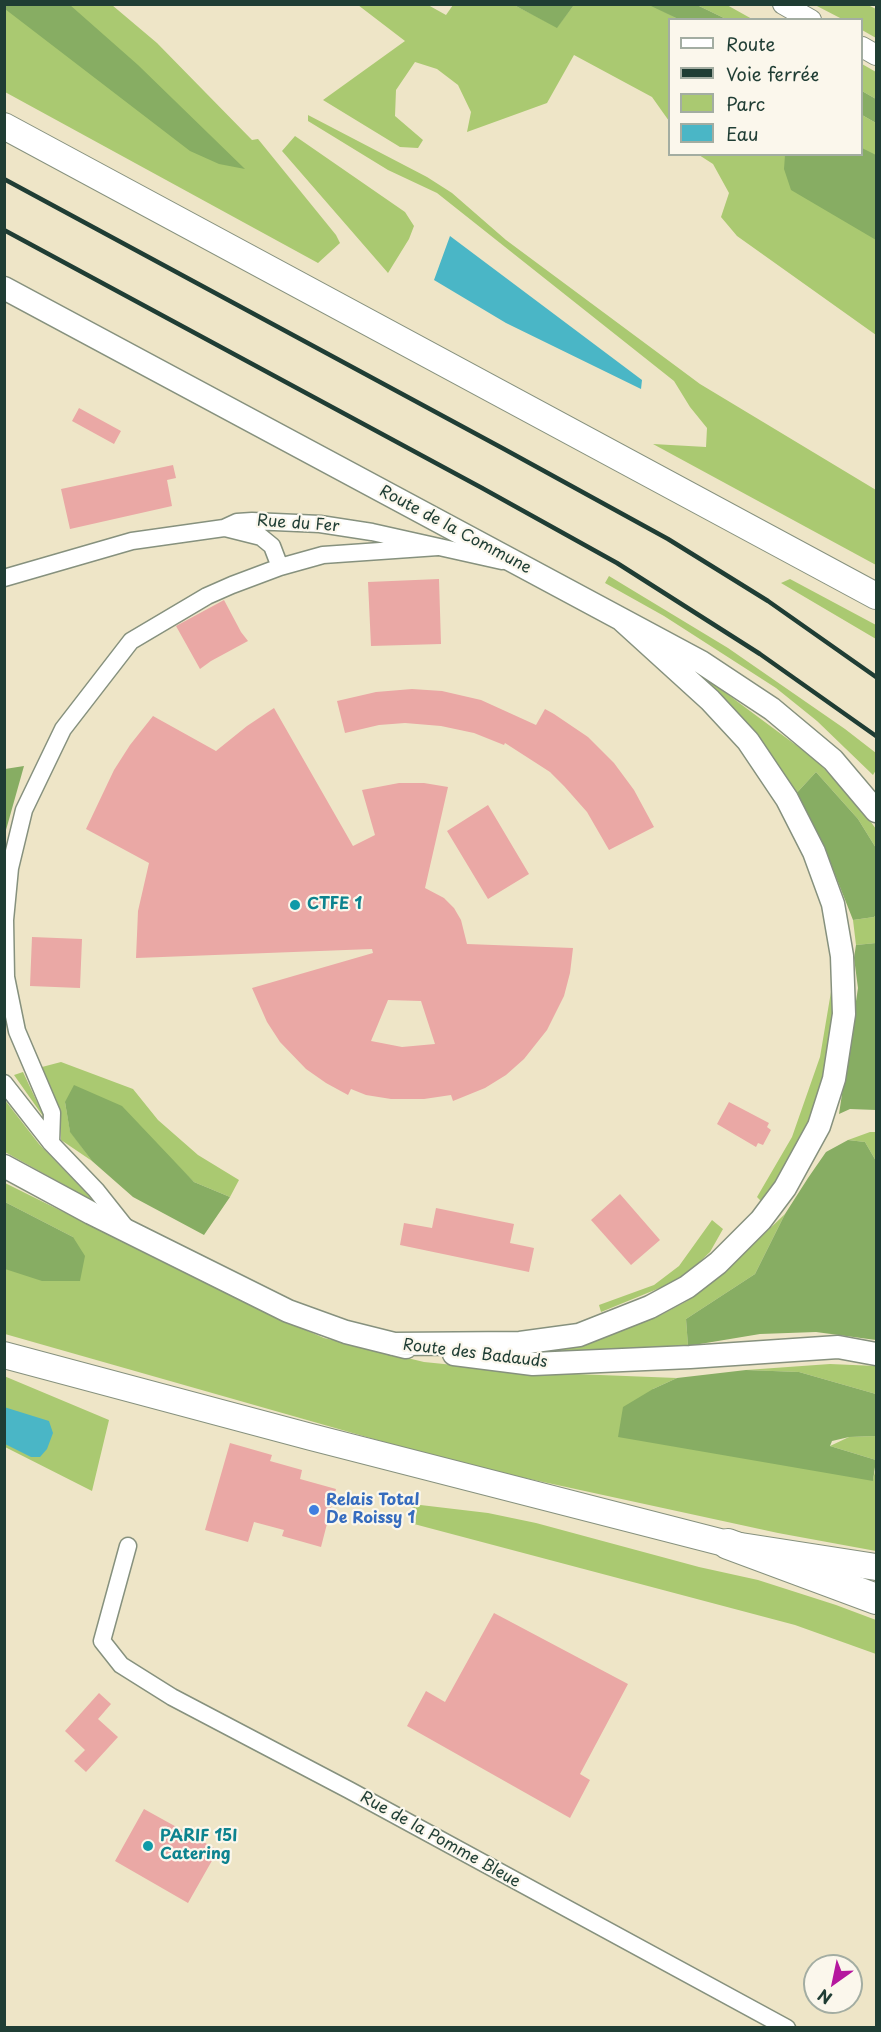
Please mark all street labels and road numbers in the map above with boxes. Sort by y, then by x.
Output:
street label: Route de la Commune [376,482,534,578]
street label: Rue du Fer [256,512,340,536]
street label: Route des Badauds [402,1336,548,1372]
street label: Rue de la Pomme Bleue [357,1788,523,1892]

